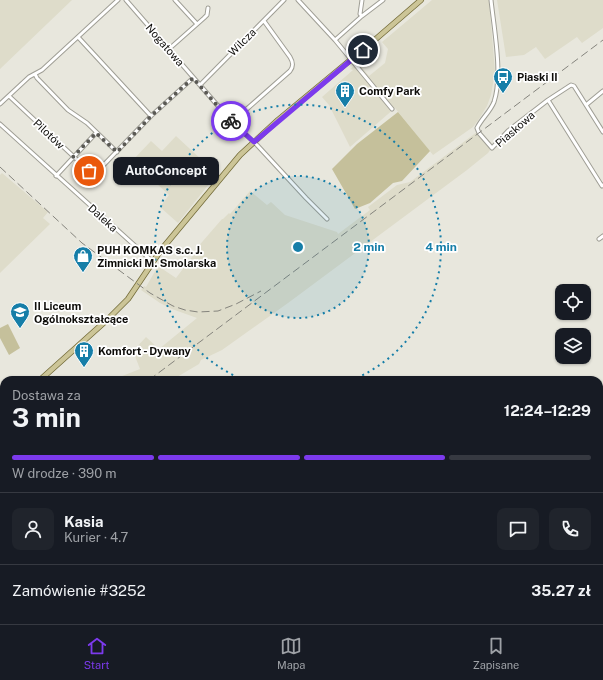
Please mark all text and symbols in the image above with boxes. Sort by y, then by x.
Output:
street label: Nogatowa [143,22,187,68]
street label: Wilcza [226,26,258,58]
pin [346,33,380,67]
icon: home [352,39,374,61]
bus stop icon: Piaski II [492,66,514,94]
place label: Piaski II [517,71,558,83]
building icon: Comfy Park [334,80,356,108]
place label: Comfy Park [359,85,421,97]
courier [211,101,251,141]
street label: Piaskowa [493,109,537,149]
icon: bike [220,110,242,132]
street label: Pilotów [31,117,67,152]
pin [72,154,106,188]
callout: AutoConcept [113,157,219,185]
icon: bag [78,160,100,182]
text: AutoConcept [125,163,207,178]
street label: Daleka [86,202,120,234]
centre of rings [291,240,305,254]
text: 2 min [353,240,385,254]
text: 4 min [425,240,457,254]
place label: PUH KOMKAS s.c. J. Zimnicki M. Smolarska [97,244,216,269]
shop icon: PUH KOMKAS s.c. J. Zimnicki M. Smolarska [72,245,94,273]
map controls [555,284,591,364]
button: locate [555,284,591,320]
place label: II Liceum Ogólnokształcące [34,300,128,325]
school or university icon: II Liceum Ogólnokształcące [9,301,31,329]
button: layers [555,328,591,364]
building icon: Komfort - Dywany [73,340,95,368]
place label: Komfort - Dywany [98,345,192,357]
text: Dostawa za [12,388,81,403]
text: 3 min [12,402,81,433]
text: 12:24–12:29 [504,402,591,419]
text: W drodze · 390 m [12,466,117,481]
button: person [12,508,54,550]
button: chat [497,508,539,550]
button: phone [549,508,591,550]
text: Kasia [64,513,103,530]
text: Kurier · 4.7 [64,530,128,545]
text: Zamówienie #3252 [12,582,146,599]
text: 35.27 zł [531,582,591,599]
tab: Start [84,635,110,671]
tab: Mapa [277,635,305,671]
tab: Zapisane [473,635,519,671]

